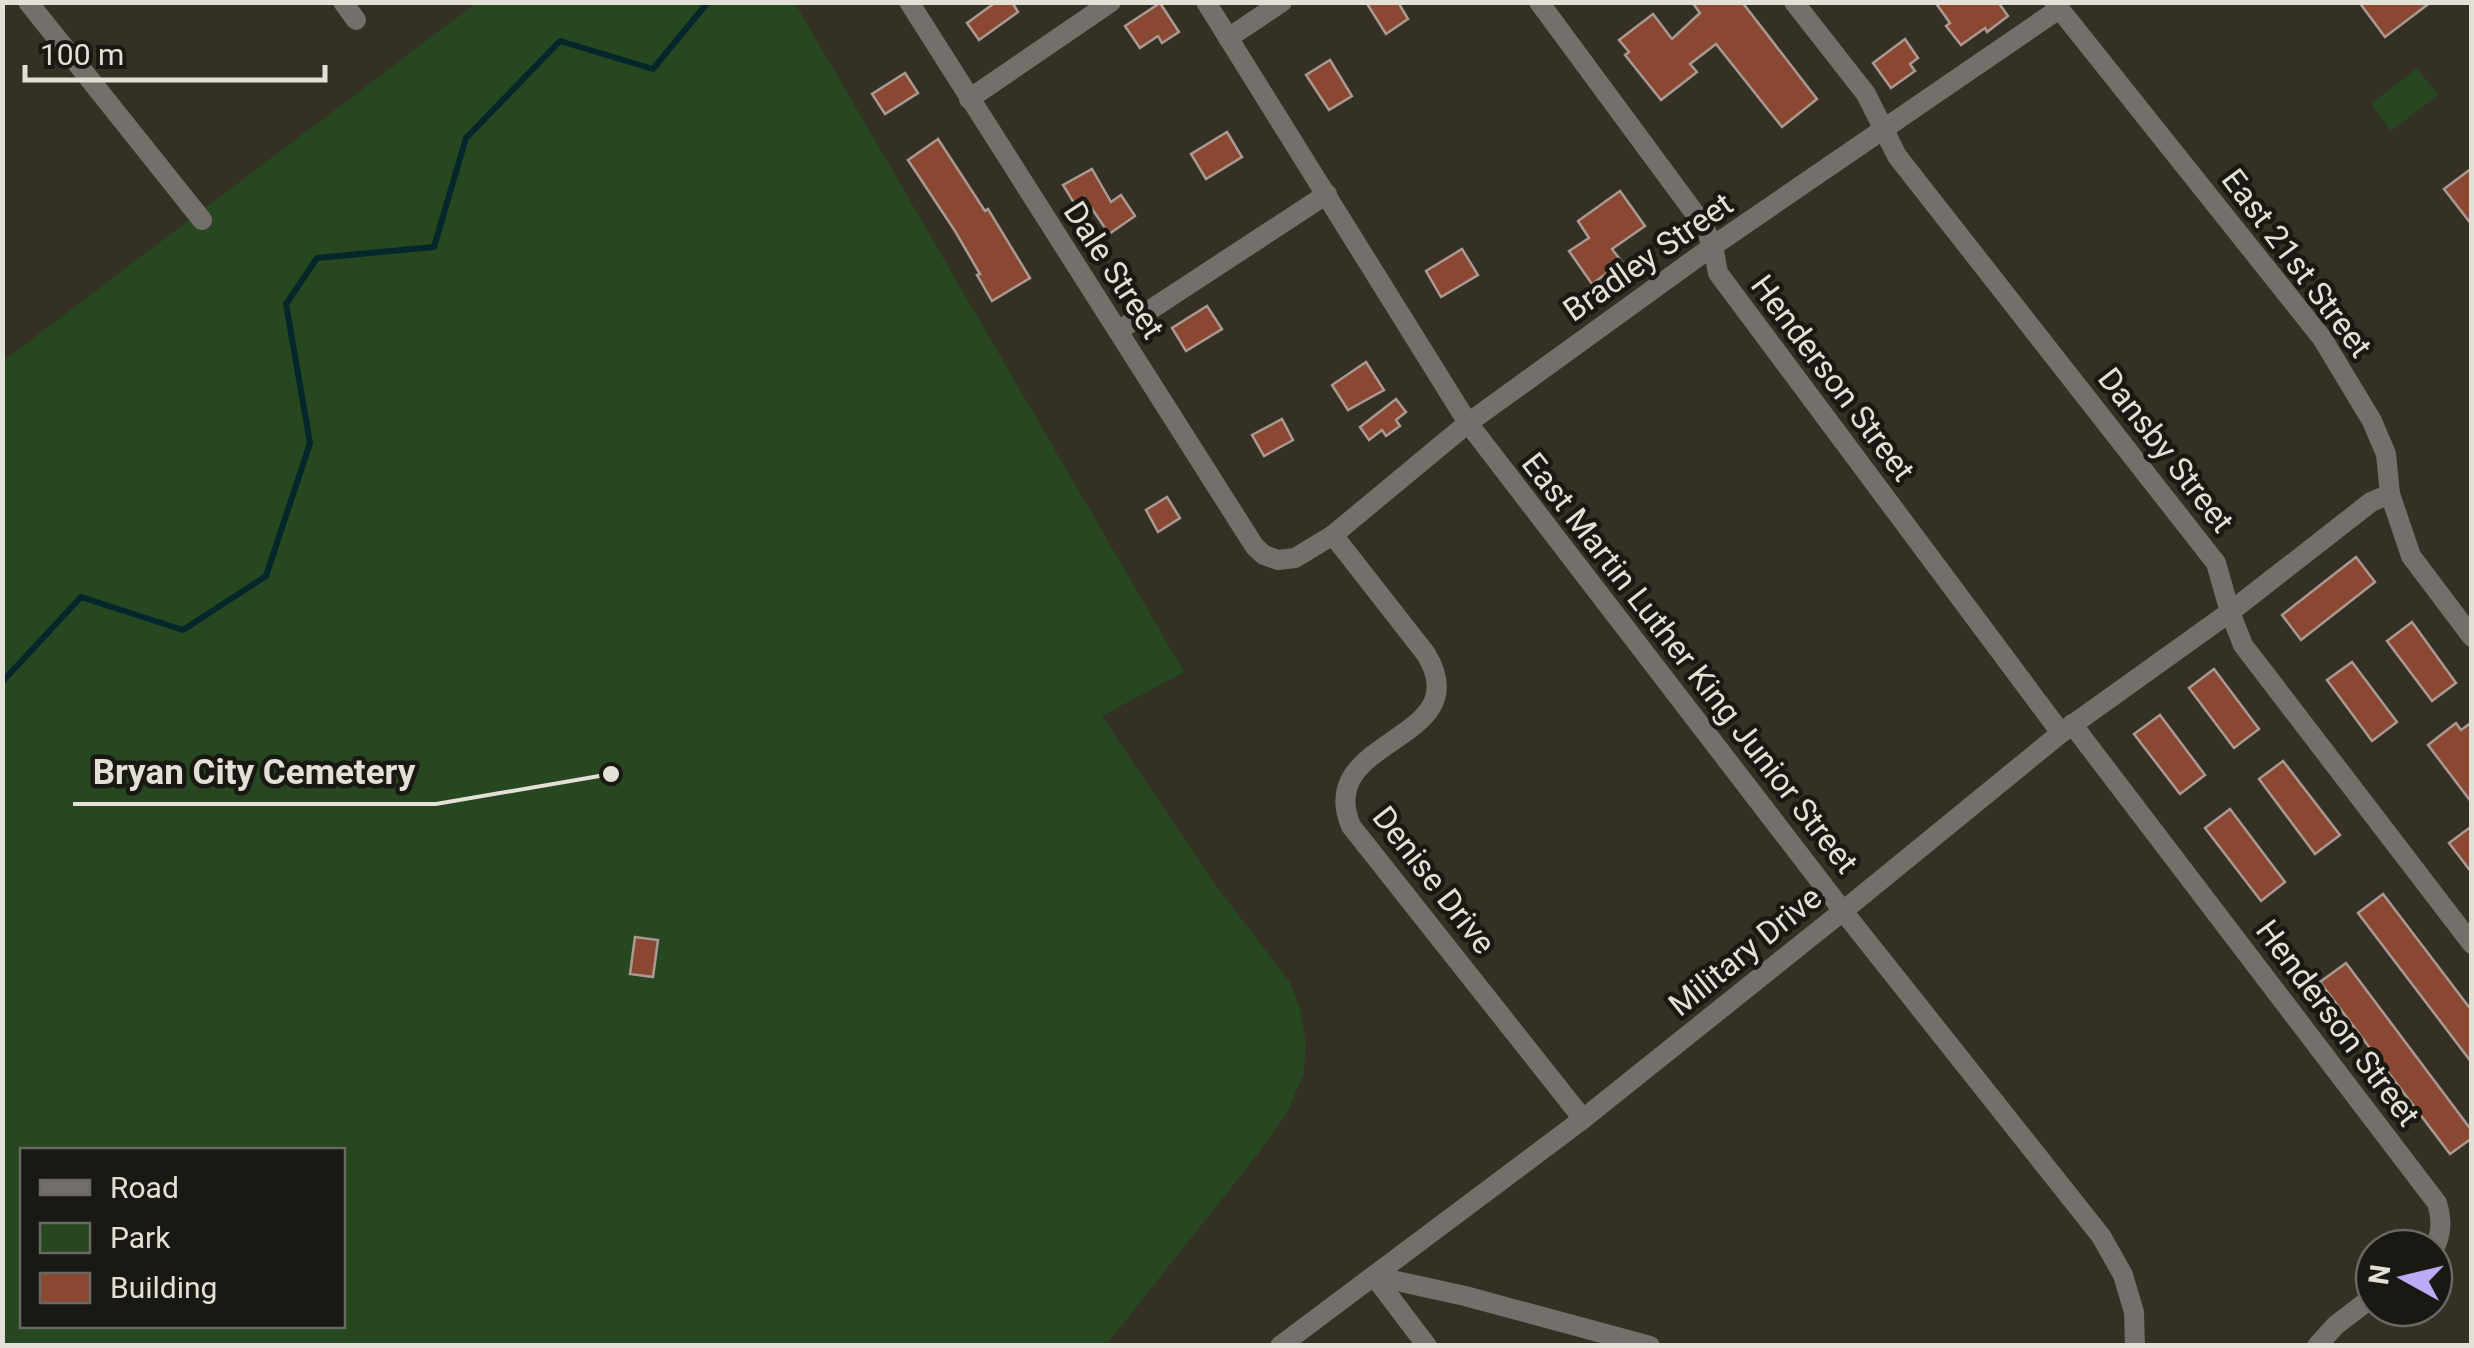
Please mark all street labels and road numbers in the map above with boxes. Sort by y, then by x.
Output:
street label: East 21st Street [2214,161,2380,365]
street label: Bradley Street [1556,185,1740,329]
street label: Dale Street [1056,194,1172,346]
street label: Henderson Street [1743,267,1923,489]
street label: Dansby Street [2090,360,2242,540]
street label: East Martin Luther King Junior Street [1514,445,1866,881]
street label: Denise Drive [1365,799,1503,961]
street label: Military Drive [1661,878,1829,1024]
street label: Henderson Street [2248,912,2428,1134]

